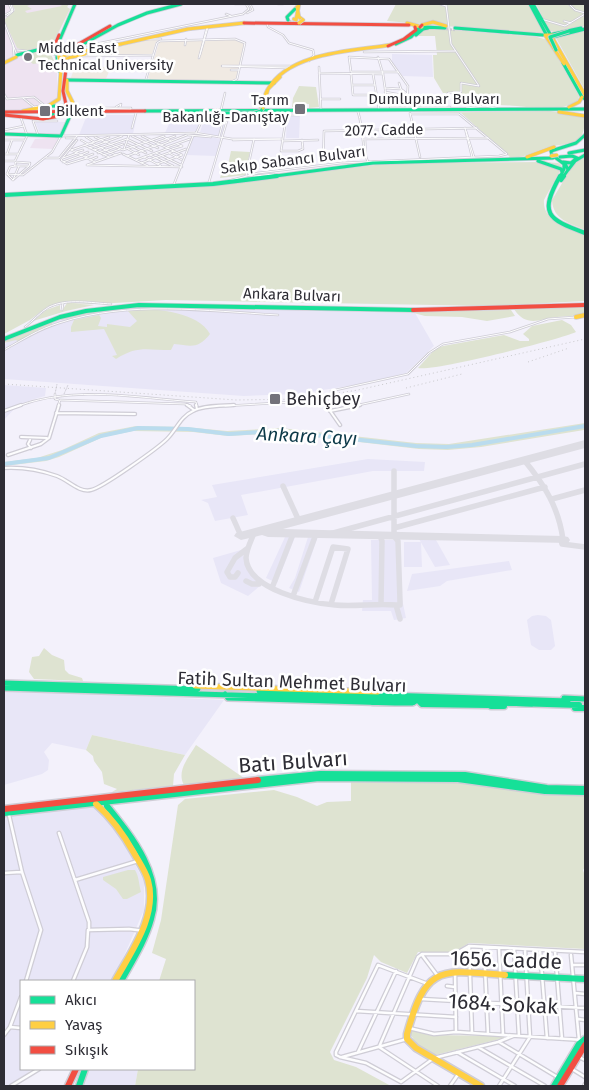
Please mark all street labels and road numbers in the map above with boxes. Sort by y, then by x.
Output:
street label: Dumlupınar Bulvarı [368,90,500,108]
street label: 2077. Cadde [344,120,424,140]
street label: Sakıp Sabancı Bulvarı [219,142,367,178]
street label: Ankara Bulvarı [243,284,341,306]
street label: Fatih Sultan Mehmet Bulvarı [177,667,407,697]
street label: Batı Bulvarı [237,745,349,779]
street label: 1656. Cadde [450,945,562,975]
street label: 1684. Sokak [447,988,559,1020]

